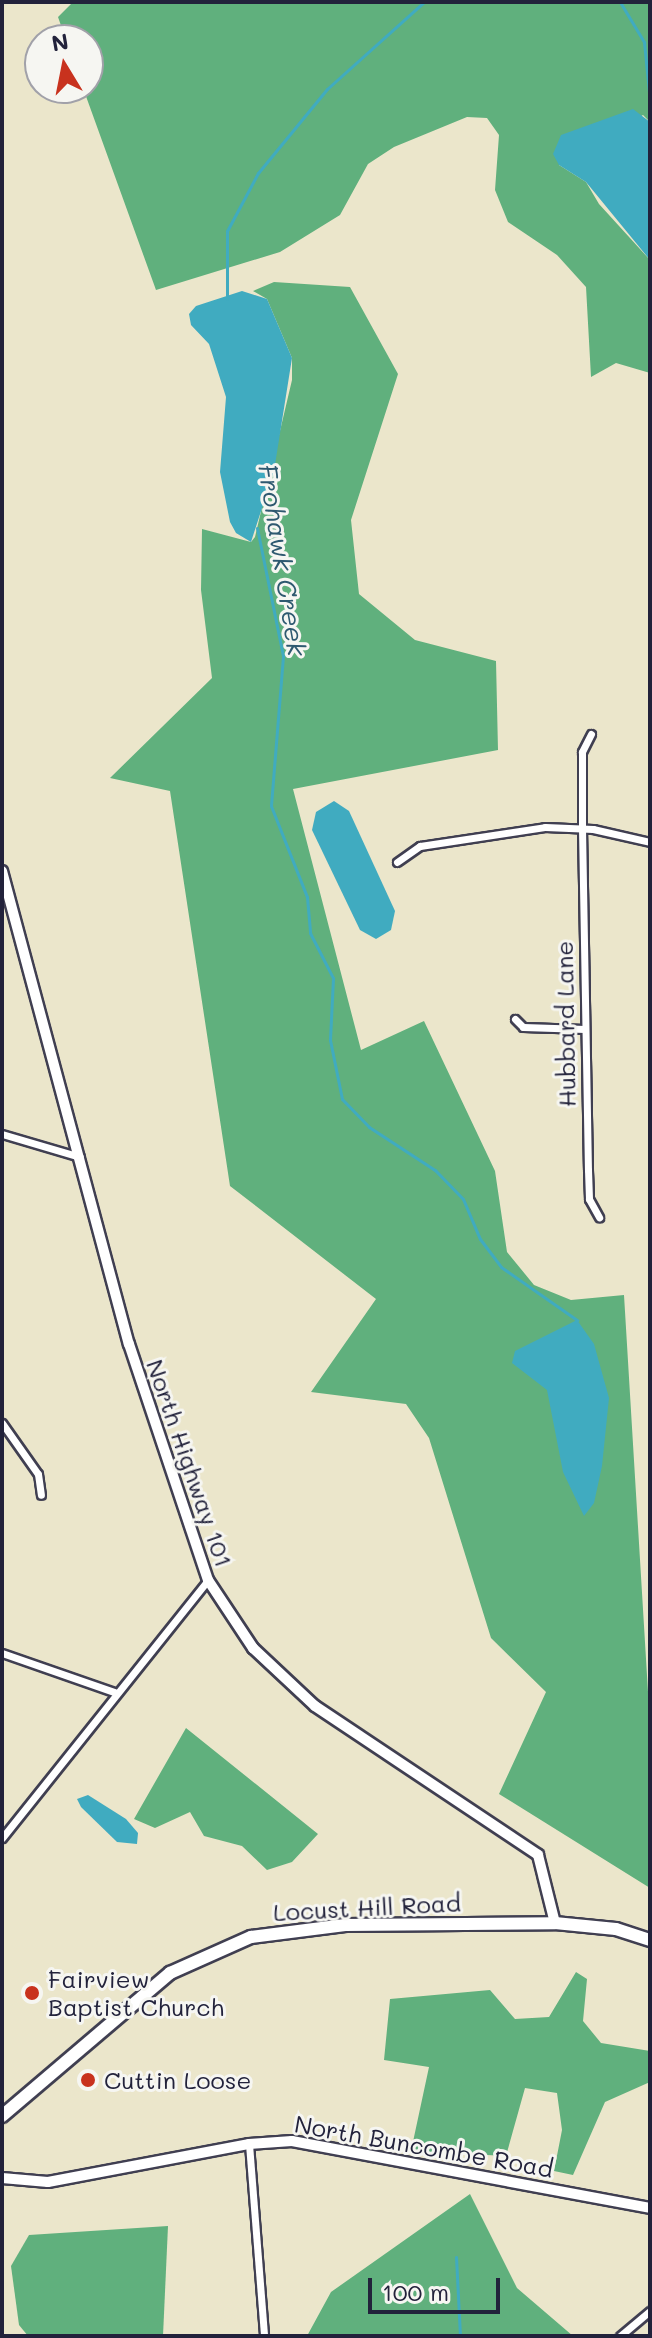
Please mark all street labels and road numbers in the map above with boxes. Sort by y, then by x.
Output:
street label: Hubbard Lane [549,941,581,1107]
street label: North Highway 101 [141,1355,239,1571]
street label: Locust Hill Road [272,1888,462,1926]
street label: North Buncombe Road [292,2109,556,2183]

